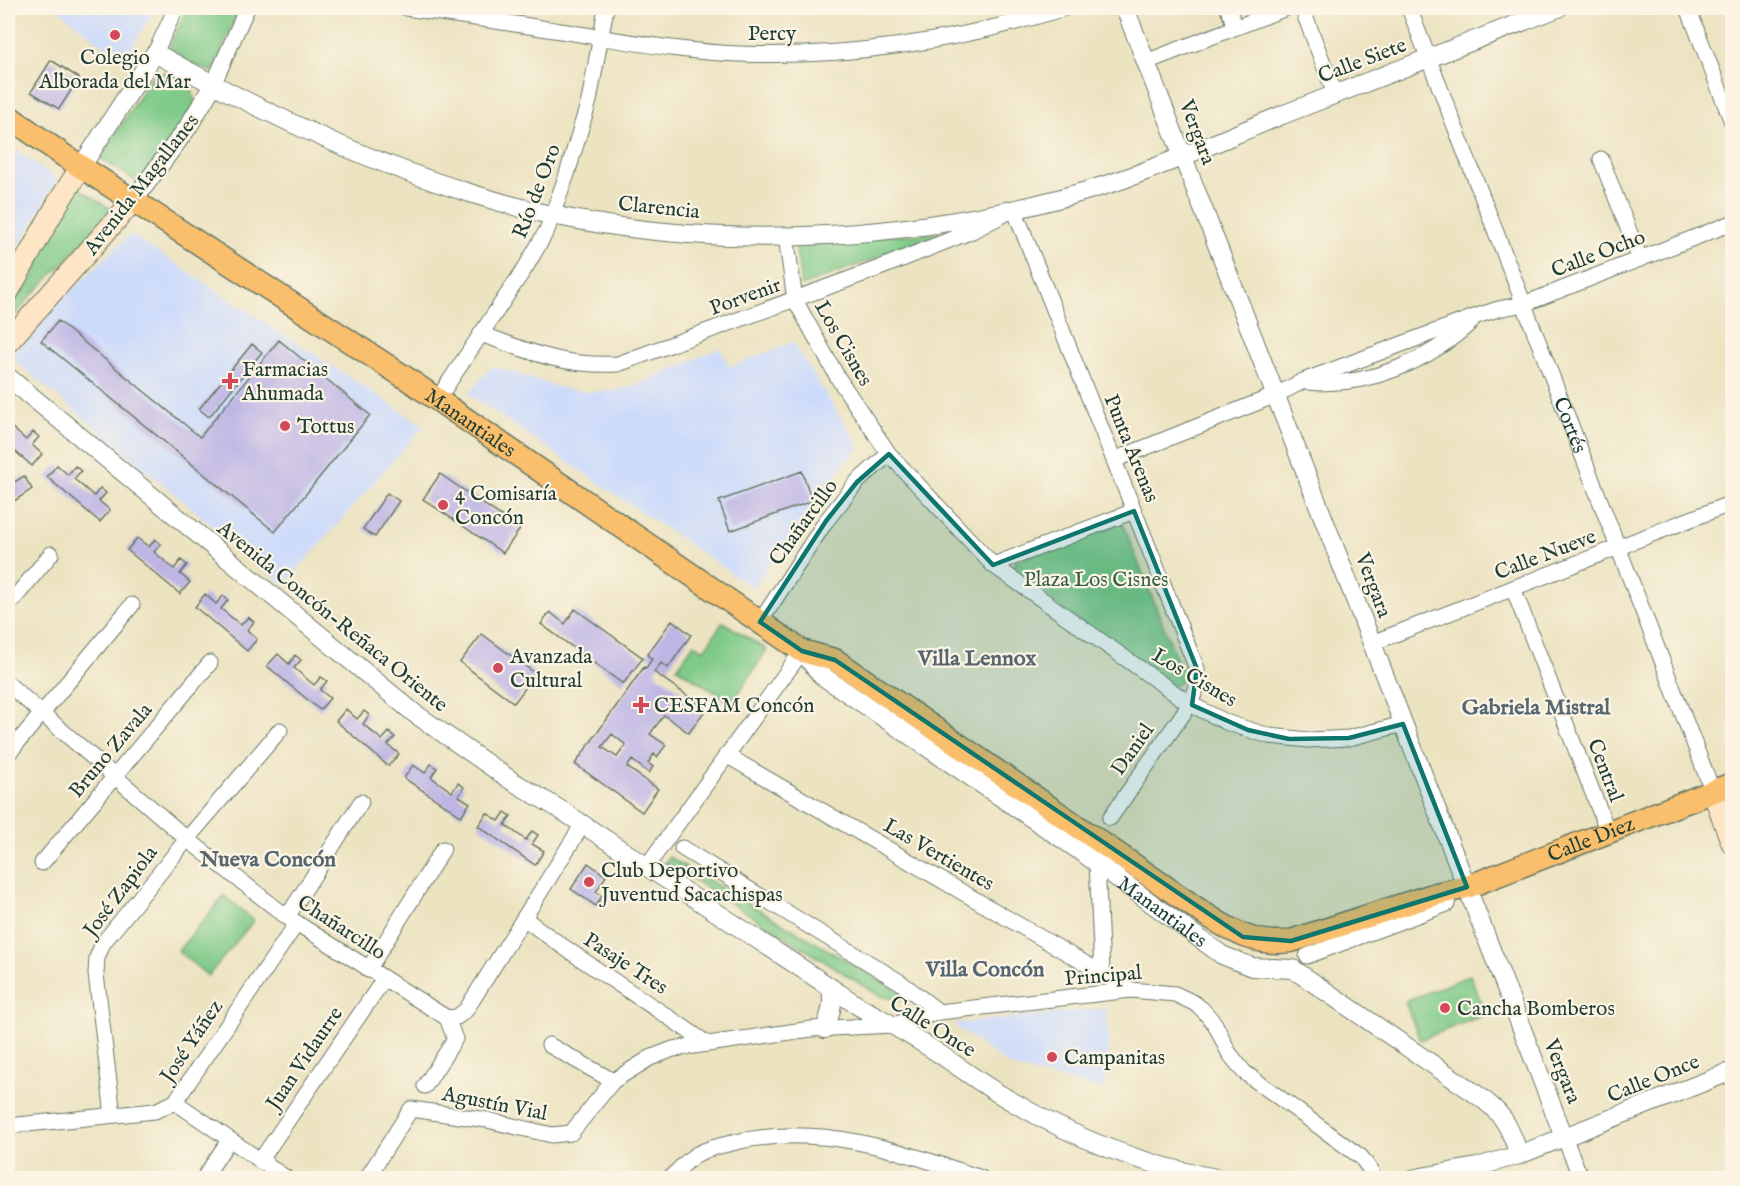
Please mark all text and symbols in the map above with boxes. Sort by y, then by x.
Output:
street label: Percy [748,21,797,48]
marker: Colegio Alborada del Mar [108,28,122,42]
street label: Calle Siete [1315,32,1411,91]
place label: Colegio Alborada del Mar [38,45,191,96]
street label: Vergara [1172,95,1222,170]
street label: Avenida Magallanes [78,109,206,262]
street label: Río de Oro [507,140,568,243]
street label: Clarencia [617,191,702,226]
street label: Calle Ocho [1548,224,1649,285]
street label: Porvenir [706,272,785,323]
street label: Los Cisnes [807,296,878,391]
place label: Farmacias Ahumada [241,357,328,408]
marker: Farmacias Ahumada [223,374,237,388]
street label: Manantiales [419,383,521,465]
street label: Punta Arenas [1097,391,1165,507]
street label: Cortés [1546,393,1592,457]
place label: Tottus [297,414,354,441]
marker: Tottus [278,419,292,433]
street label: Chañarcillo [764,474,845,572]
place label: 4 Comisaría Concón [455,481,558,532]
marker: 4 Comisaría Concón [436,498,450,512]
street label: Avenida Concón-Reñaca Oriente [210,515,453,719]
street label: Calle Nueve [1491,524,1601,587]
street label: Vergara [1348,548,1398,623]
park label: Plaza Los Cisnes [1024,567,1168,594]
street label: Los Cisnes [1147,642,1242,714]
place label: Avanzada Cultural [509,644,593,695]
district label: Villa Lennox [917,645,1036,673]
marker: Avanzada Cultural [491,661,505,675]
place label: CESFAM Concón [654,693,815,720]
district label: Gabriela Mistral [1462,694,1611,722]
marker: CESFAM Concón [632,696,650,714]
street label: Bruno Zavala [63,697,159,804]
street label: Daniel [1106,718,1161,781]
street label: Central [1580,735,1629,806]
street label: Calle Diez [1544,811,1639,869]
street label: Las Vertientes [878,813,999,898]
street label: José Zapiola [77,840,165,945]
district label: Nueva Concón [199,846,336,874]
place label: Club Deportivo Juventud Sacachispas [599,858,783,909]
street label: Manantiales [1111,871,1212,954]
marker: Club Deportivo Juventud Sacachispas [582,875,596,889]
street label: Chañarcillo [292,890,391,967]
street label: Pasaje Tres [578,927,672,1001]
district label: Villa Concón [925,956,1045,984]
street label: Principal [1063,960,1143,993]
street label: Calle Once [884,990,981,1065]
street label: José Yáñez [154,995,230,1090]
place label: Cancha Bomberos [1457,996,1615,1023]
marker: Cancha Bomberos [1438,1001,1452,1015]
street label: Juan Vidaurre [260,1002,350,1117]
street label: Vergara [1536,1034,1587,1109]
place label: Campanitas [1064,1045,1165,1072]
street label: Calle Once [1604,1049,1704,1110]
marker: Campanitas [1045,1050,1059,1064]
street label: Agustín Vial [439,1081,550,1128]

